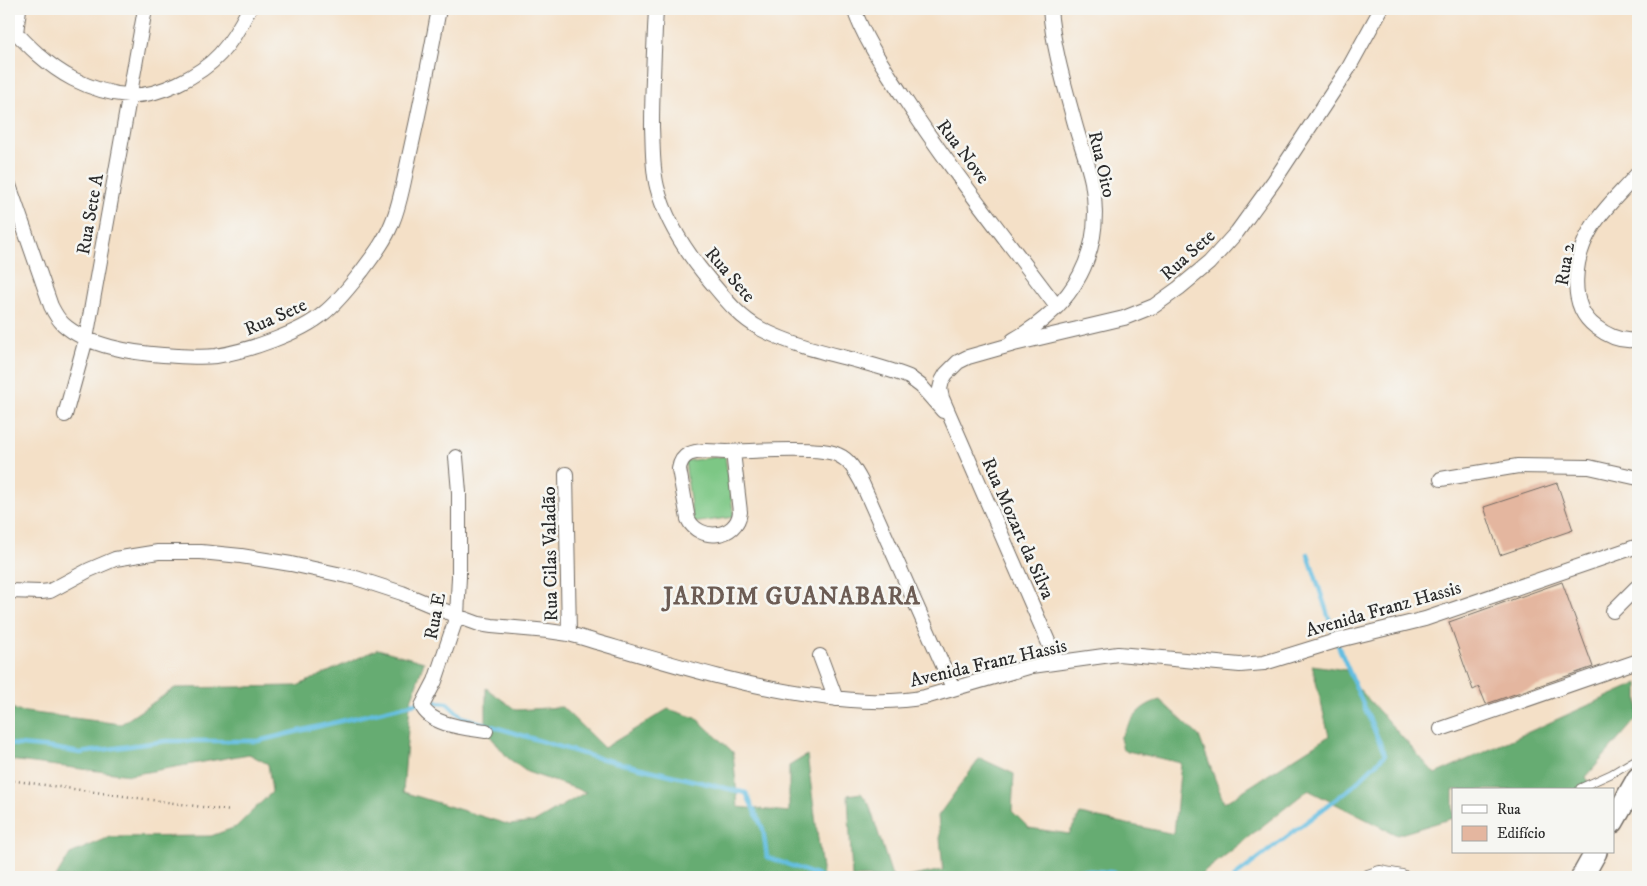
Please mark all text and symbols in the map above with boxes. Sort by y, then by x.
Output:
street label: Rua Nove [931,115,995,189]
street label: Rua Oito [1083,129,1120,200]
street label: Rua Sete A [72,171,109,257]
street label: Rua Sete [1156,224,1220,286]
street label: Rua 2 [1551,240,1580,287]
street label: Rua Sete [700,243,760,307]
street label: Rua Sete [241,293,310,341]
street label: Rua Mozart da Silva [976,454,1059,603]
street label: Rua Cilas Valadão [538,486,563,622]
street label: Avenida Franz Hassis [1303,576,1464,643]
district label: JARDIM GUANABARA [660,582,921,612]
street label: Rua E [420,591,451,642]
street label: Avenida Franz Hassis [908,634,1069,693]
legend [1452,788,1614,854]
text: Rua [1497,800,1521,819]
text: Edifício [1497,824,1545,843]

